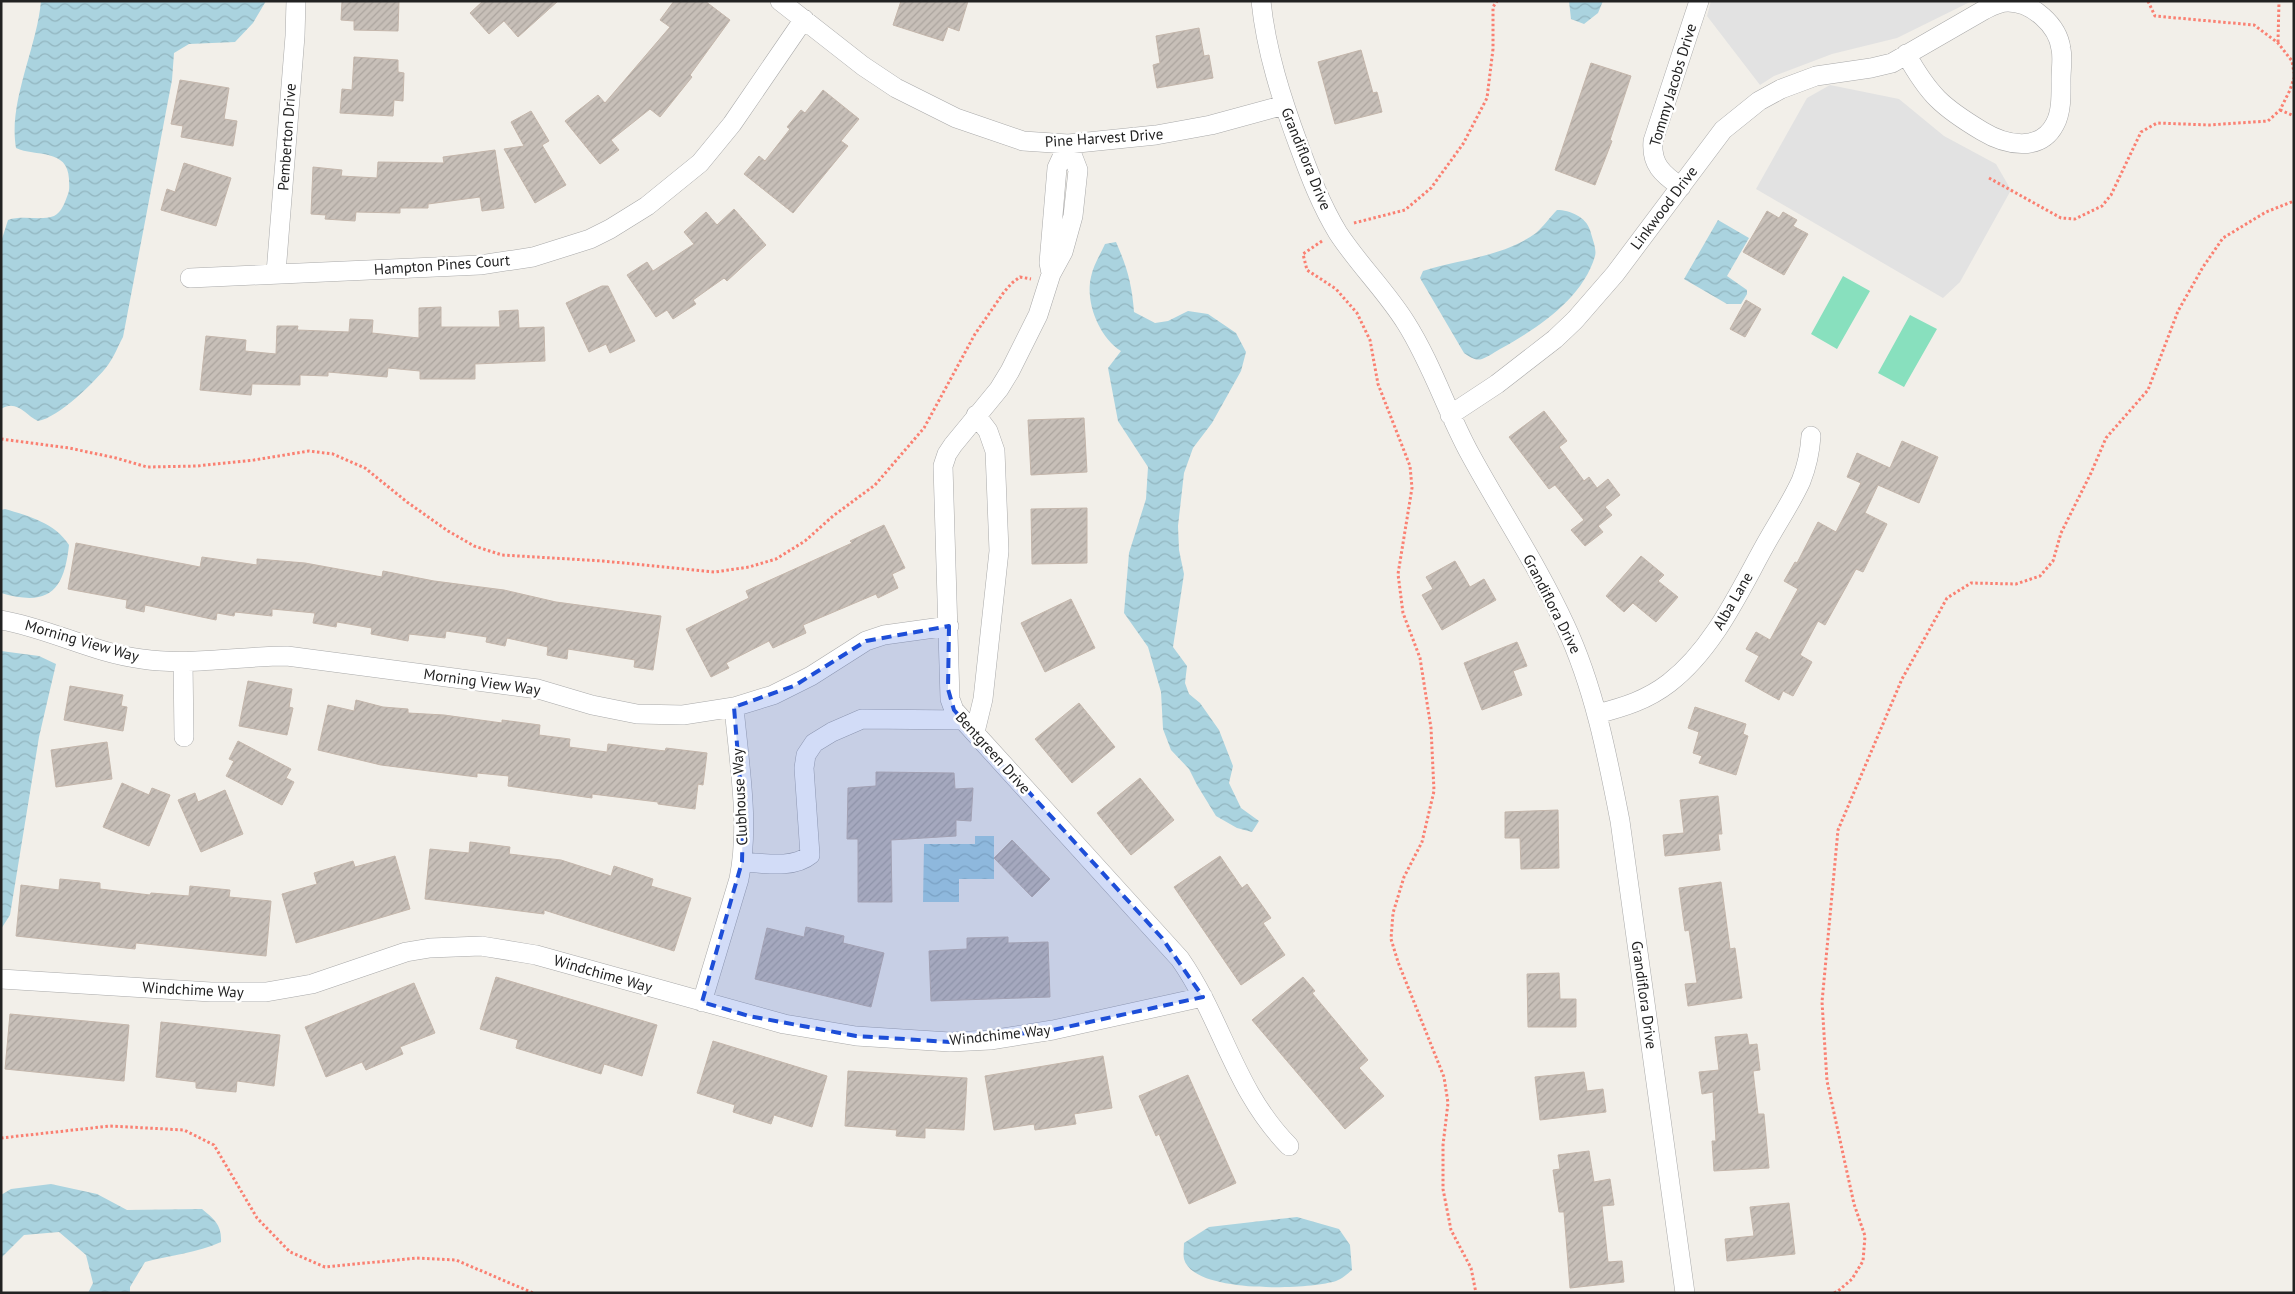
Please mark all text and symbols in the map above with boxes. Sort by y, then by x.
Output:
street label: Tommy Jacobs Drive [1645,21,1700,149]
street label: Pemberton Drive [273,83,300,191]
street label: Grandiflora Drive [1277,105,1336,213]
street label: Pine Harvest Drive [1044,124,1164,151]
street label: Linkwood Drive [1626,162,1701,253]
street label: Hampton Pines Court [373,250,511,279]
street label: Grandiflora Drive [1519,551,1586,657]
street label: Alba Lane [1708,569,1757,633]
street label: Morning View Way [23,615,141,666]
street label: Morning View Way [422,664,542,699]
street label: Bentgreen Drive [952,708,1035,798]
street label: Clubhouse Way [727,748,752,846]
street label: Grandiflora Drive [1628,940,1661,1050]
street label: Windchime Way [552,950,655,997]
street label: Windchime Way [142,977,244,1002]
street label: Windchime Way [948,1020,1051,1049]

